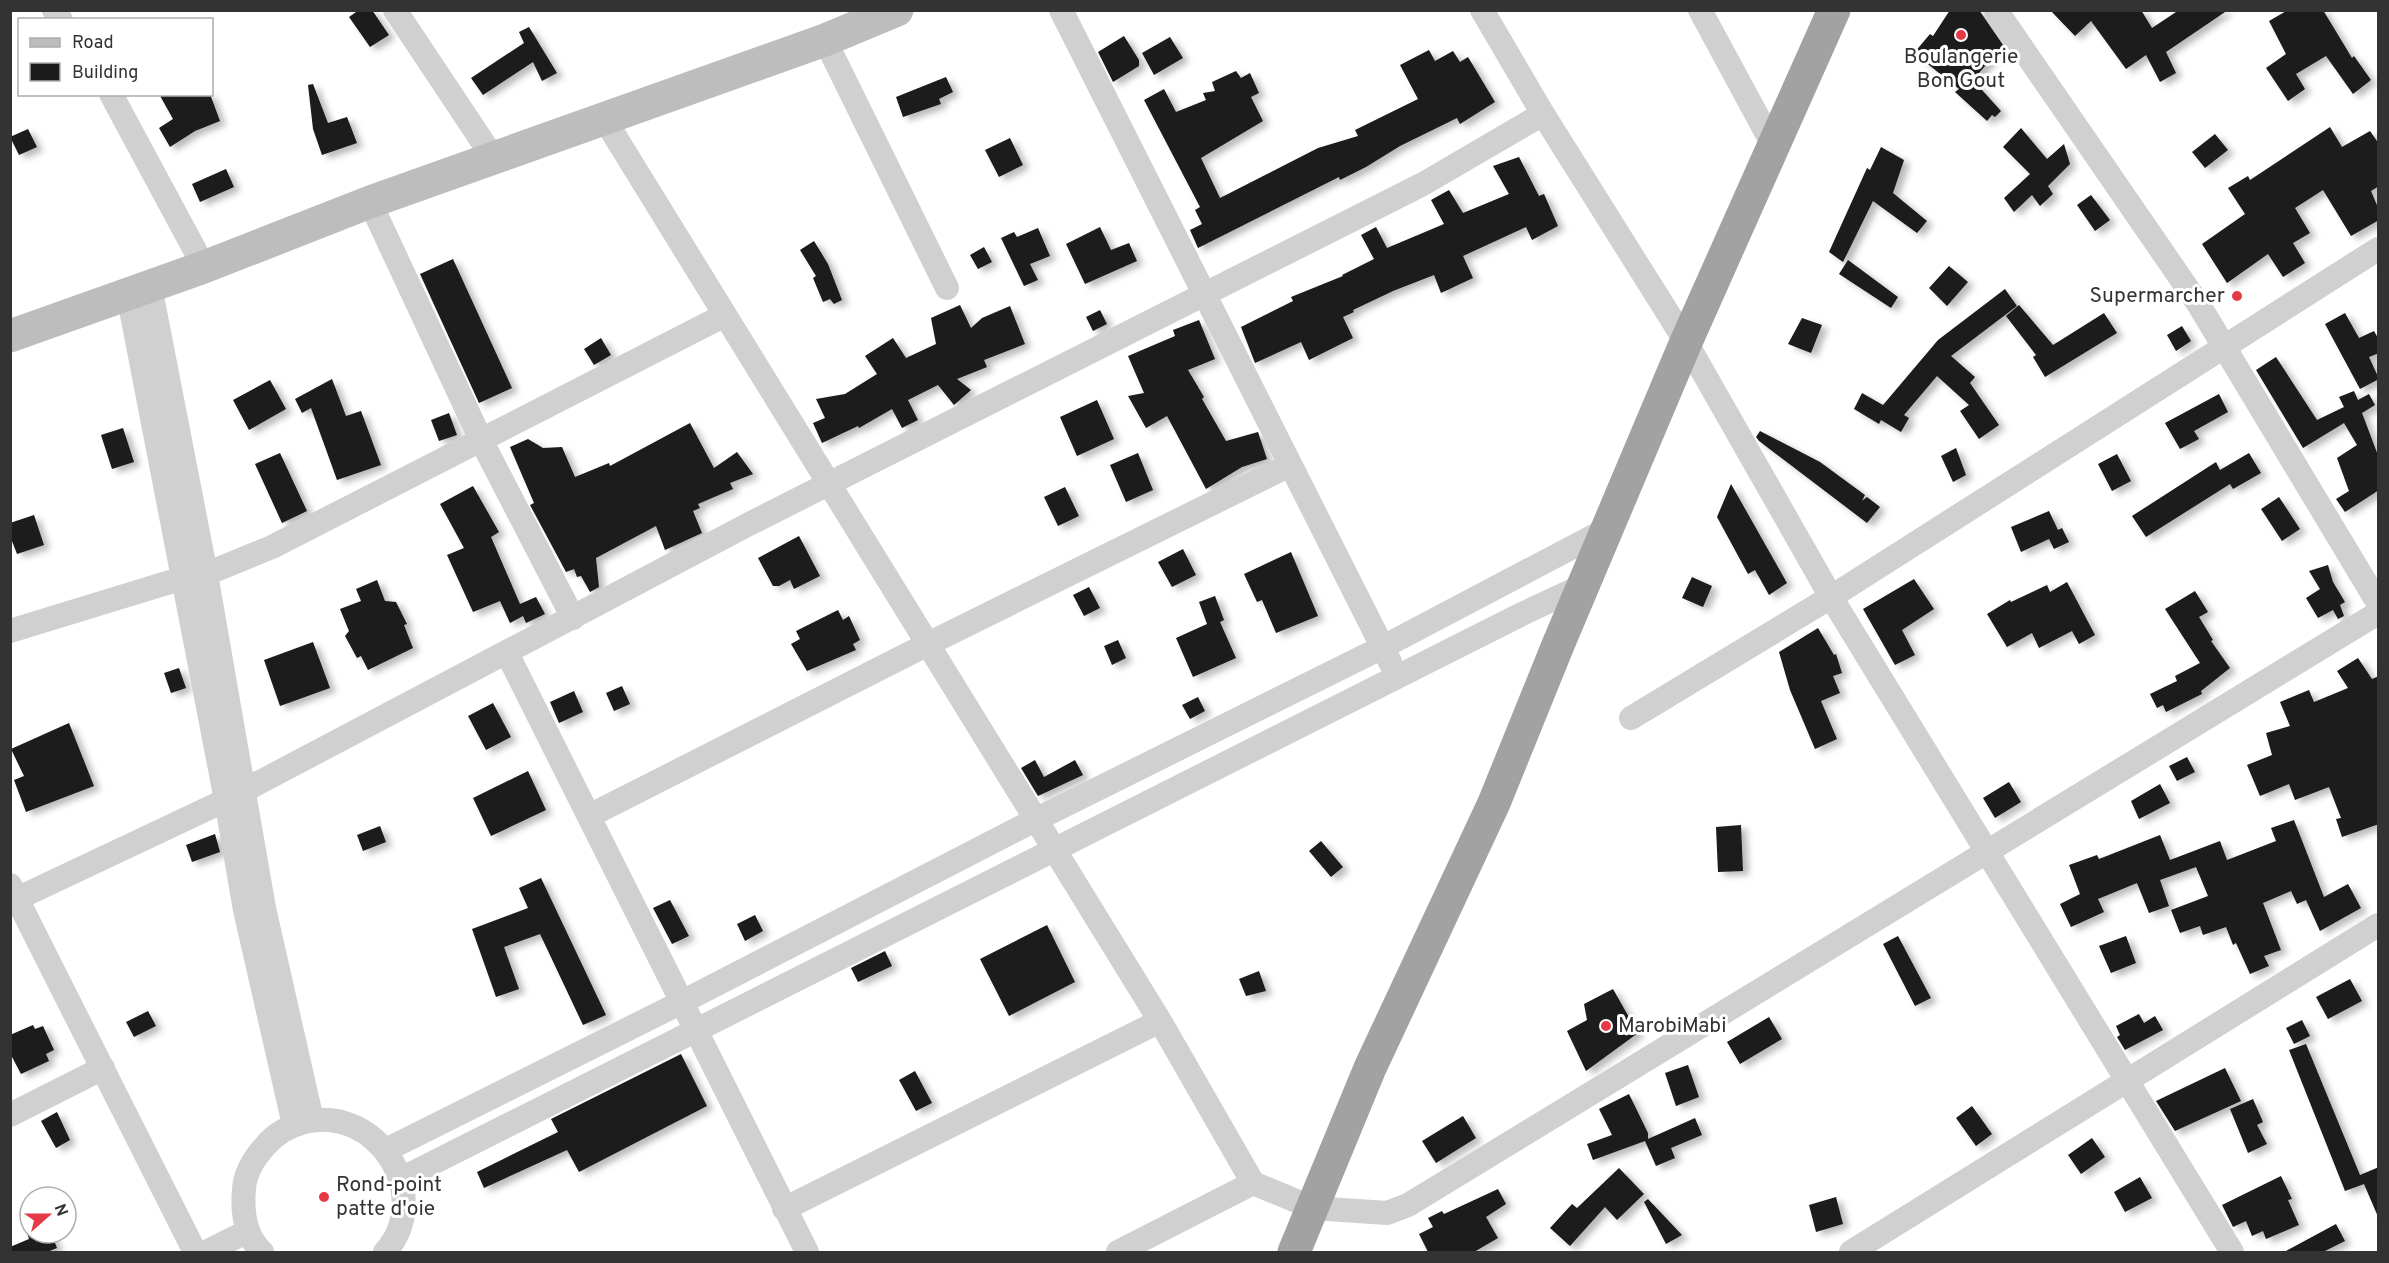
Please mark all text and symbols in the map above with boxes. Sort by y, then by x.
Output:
legend [18,18,213,96]
marker: Boulangerie Bon Gout [1954,28,1968,42]
text: Road [72,32,114,55]
place label: Boulangerie Bon Gout [1904,44,2018,95]
text: Building [72,62,138,85]
place label: Supermarcher [2090,283,2225,310]
marker: Supermarcher [2230,289,2244,303]
place label: MarobiMabi [1618,1013,1727,1040]
marker: MarobiMabi [1599,1019,1613,1033]
place label: Rond-point patte d'oie [336,1172,442,1223]
north arrow [18,1185,78,1245]
marker: Rond-point patte d'oie [317,1190,331,1204]
text: N [49,1201,72,1219]

